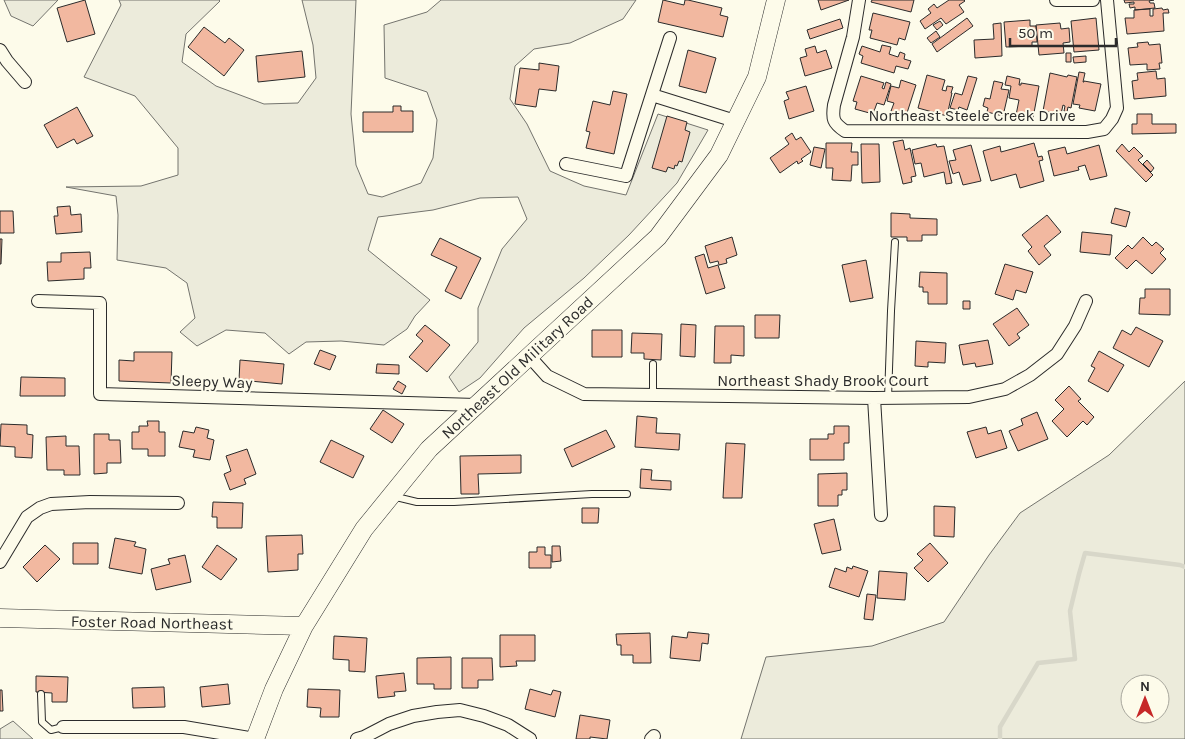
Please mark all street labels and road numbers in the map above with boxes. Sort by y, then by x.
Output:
street label: Northeast Steele Creek Drive [868,106,1076,125]
street label: Northeast Old Military Road [437,292,597,443]
street label: Sleepy Way [171,371,253,392]
street label: Northeast Shady Brook Court [717,371,929,390]
street label: Foster Road Northeast [71,612,233,633]

